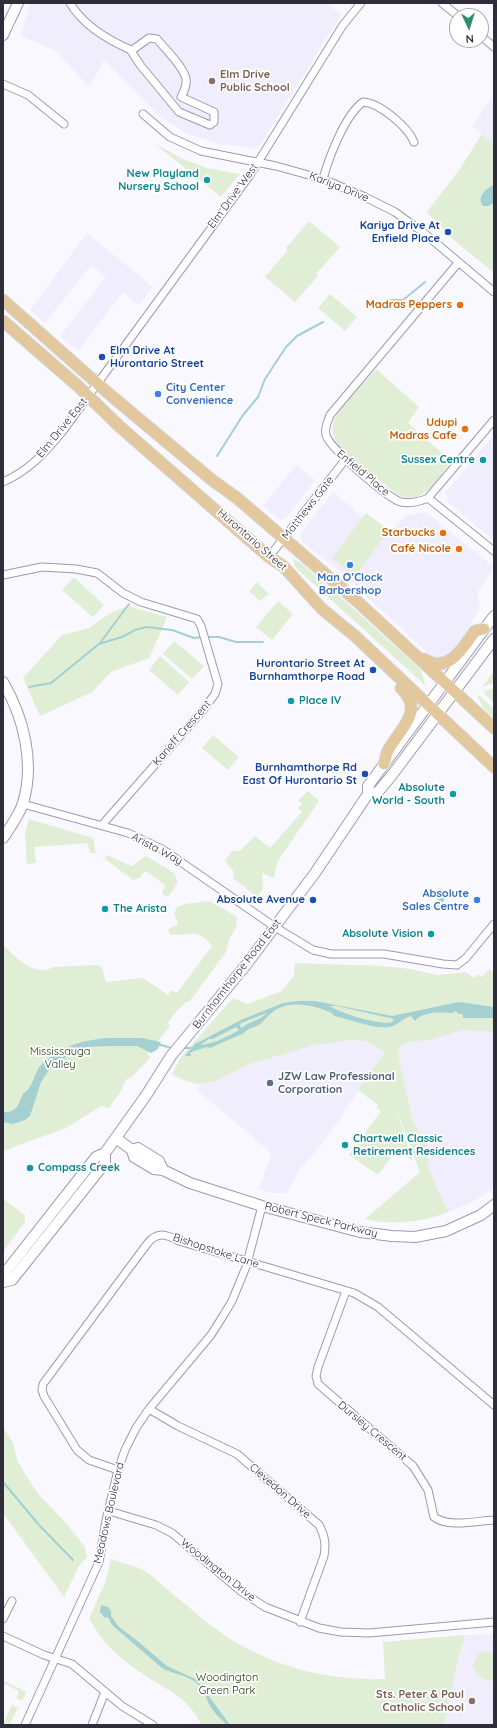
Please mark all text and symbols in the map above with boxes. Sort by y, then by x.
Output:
north arrow [449,8,489,48]
text: N [465,32,474,46]
place label: Elm Drive Public School [220,68,290,94]
marker: Elm Drive Public School [207,76,217,86]
street label: Elm Drive West [205,161,261,231]
place label: New Playland Nursery School [118,167,199,193]
street label: Kariya Drive [307,169,371,205]
marker: New Playland Nursery School [202,175,212,185]
place label: Kariya Drive At Enfield Place [360,219,440,245]
marker: Kariya Drive At Enfield Place [443,227,453,237]
place label: Madras Peppers [366,298,452,312]
marker: Madras Peppers [455,300,465,310]
place label: Elm Drive At Hurontario Street [110,344,204,370]
marker: Elm Drive At Hurontario Street [97,352,107,362]
place label: City Center Convenience [166,381,233,407]
marker: City Center Convenience [153,389,163,399]
street label: Elm Drive East [34,395,90,461]
place label: Udupi Madras Cafe [389,416,457,442]
marker: Udupi Madras Cafe [460,424,470,434]
street label: Enfield Place [334,447,392,499]
place label: Sussex Centre [401,453,475,467]
marker: Sussex Centre [478,455,488,465]
street label: Matthews Gate [279,474,337,542]
street label: Hurontario Street [215,506,289,574]
place label: Starbucks [382,526,435,540]
marker: Starbucks [438,528,448,538]
place label: Café Nicole [391,542,451,556]
marker: Café Nicole [454,544,464,554]
marker: Man O’Clock Barbershop [345,560,355,570]
place label: Man O’Clock Barbershop [317,571,383,597]
place label: Hurontario Street At Burnhamthorpe Road [249,657,365,683]
marker: Hurontario Street At Burnhamthorpe Road [368,665,378,675]
place label: Place IV [299,694,341,708]
marker: Place IV [286,696,296,706]
street label: Kaneff Crescent [150,698,214,768]
place label: Burnhamthorpe Rd East Of Hurontario St [243,761,357,787]
marker: Burnhamthorpe Rd East Of Hurontario St [360,769,370,779]
place label: Absolute World - South [372,781,445,807]
marker: Absolute World - South [448,789,458,799]
street label: Arista Way [129,830,185,868]
place label: Absolute Sales Centre [402,887,469,913]
place label: Absolute Avenue [217,893,305,907]
marker: Absolute Avenue [308,895,318,905]
marker: Absolute Sales Centre [472,895,482,905]
place label: The Arista [113,902,167,916]
marker: The Arista [100,904,110,914]
street label: Burnhamthorpe Road East [190,916,284,1032]
place label: Absolute Vision [342,927,423,941]
marker: Absolute Vision [426,929,436,939]
park label: Mississauga Valley [30,1045,90,1071]
place label: JZW Law Professional Corporation [278,1070,395,1096]
marker: JZW Law Professional Corporation [265,1078,275,1088]
place label: Chartwell Classic Retirement Residences [353,1132,475,1158]
marker: Chartwell Classic Retirement Residences [340,1140,350,1150]
place label: Compass Creek [38,1161,120,1175]
marker: Compass Creek [25,1163,35,1173]
street label: Robert Speck Parkway [263,1200,379,1240]
street label: Bishopstoke Lane [171,1231,261,1271]
street label: Dursley Crescent [335,1398,409,1464]
street label: Meadows Boulevard [91,1461,127,1565]
street label: Clevedon Drive [247,1461,313,1521]
street label: Woodington Drive [178,1536,258,1604]
park label: Woodington Green Park [196,1671,258,1697]
place label: Sts. Peter & Paul Catholic School [376,1688,464,1714]
marker: Sts. Peter & Paul Catholic School [467,1696,477,1706]

